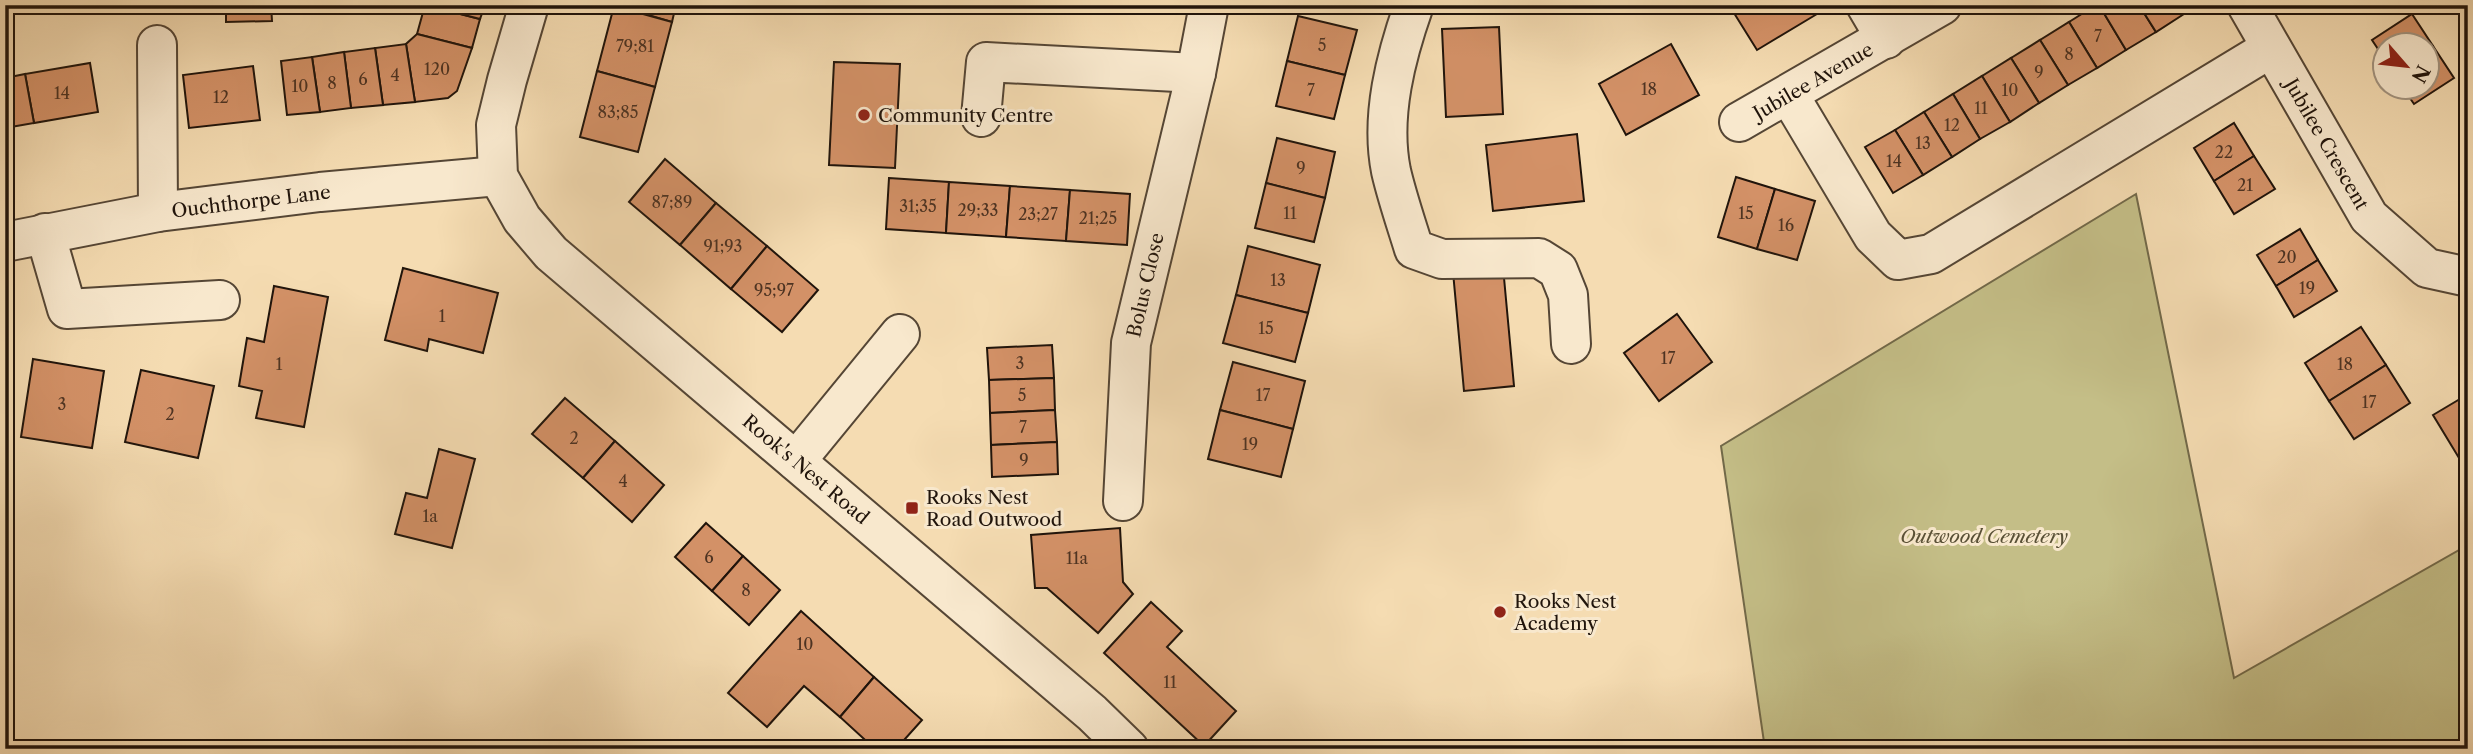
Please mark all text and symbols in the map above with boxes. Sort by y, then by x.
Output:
house number: 7 [2094,26,2102,46]
north arrow [2372,32,2442,102]
house number: 5 [1318,35,1326,55]
house number: 79;81 [616,36,654,56]
street label: Jubilee Avenue [1747,38,1877,126]
house number: 8 [2064,44,2074,64]
house number: 120 [424,59,450,79]
text: N [2407,61,2435,86]
house number: 9 [2034,62,2044,82]
house number: 4 [390,65,400,85]
house number: 6 [358,69,368,89]
street label: Jubilee Crescent [2278,72,2374,214]
house number: 8 [327,73,337,93]
house number: 10 [292,76,308,96]
house number: 18 [1641,79,1657,99]
house number: 7 [1307,80,1315,100]
house number: 10 [2002,80,2018,100]
house number: 14 [54,83,70,103]
house number: 12 [213,87,229,107]
house number: 11 [1974,98,1988,118]
house number: 83;85 [597,102,639,122]
place label: Community Centre [878,104,1053,127]
marker: Community Centre [856,107,872,123]
house number: 12 [1944,115,1960,135]
house number: 13 [1915,133,1931,153]
house number: 22 [2215,142,2233,162]
house number: 14 [1886,151,1902,171]
house number: 9 [1296,158,1306,178]
house number: 21 [2237,175,2253,195]
street label: Ouchthorpe Lane [170,180,332,223]
house number: 87;89 [652,192,692,212]
house number: 31;35 [899,196,937,216]
house number: 29;33 [958,200,998,220]
house number: 11 [1283,203,1297,223]
house number: 15 [1738,203,1754,223]
house number: 23;27 [1018,204,1058,224]
house number: 21;25 [1079,208,1117,228]
house number: 16 [1778,215,1794,235]
street label: Bolus Close [1122,231,1169,340]
house number: 91;93 [704,236,742,256]
house number: 20 [2277,247,2297,267]
house number: 13 [1270,270,1286,290]
house number: 19 [2299,278,2315,298]
house number: 95;97 [754,280,794,300]
house number: 1 [439,306,446,326]
house number: 15 [1258,318,1274,338]
house number: 17 [1661,348,1675,368]
house number: 3 [1016,353,1024,373]
house number: 1 [276,354,283,374]
house number: 18 [2337,354,2353,374]
house number: 5 [1018,385,1026,405]
house number: 17 [1256,385,1270,405]
house number: 17 [2362,392,2376,412]
house number: 3 [58,394,66,414]
house number: 2 [165,404,175,424]
street label: Rook's Nest Road [738,410,874,529]
house number: 7 [1019,417,1027,437]
house number: 2 [569,428,579,448]
house number: 19 [1242,434,1258,454]
house number: 9 [1019,450,1029,470]
house number: 4 [618,471,628,491]
place label: Rooks Nest Road Outwood [926,486,1063,531]
marker: Rooks Nest Road Outwood [904,500,920,516]
house number: 1a [422,506,438,526]
park label: Outwood Cemetery [1900,525,2069,548]
house number: 6 [704,547,714,567]
house number: 11a [1066,548,1089,568]
house number: 8 [741,580,751,600]
place label: Rooks Nest Academy [1513,590,1616,635]
marker: Rooks Nest Academy [1492,604,1508,620]
house number: 10 [797,634,813,654]
house number: 11 [1163,672,1177,692]

